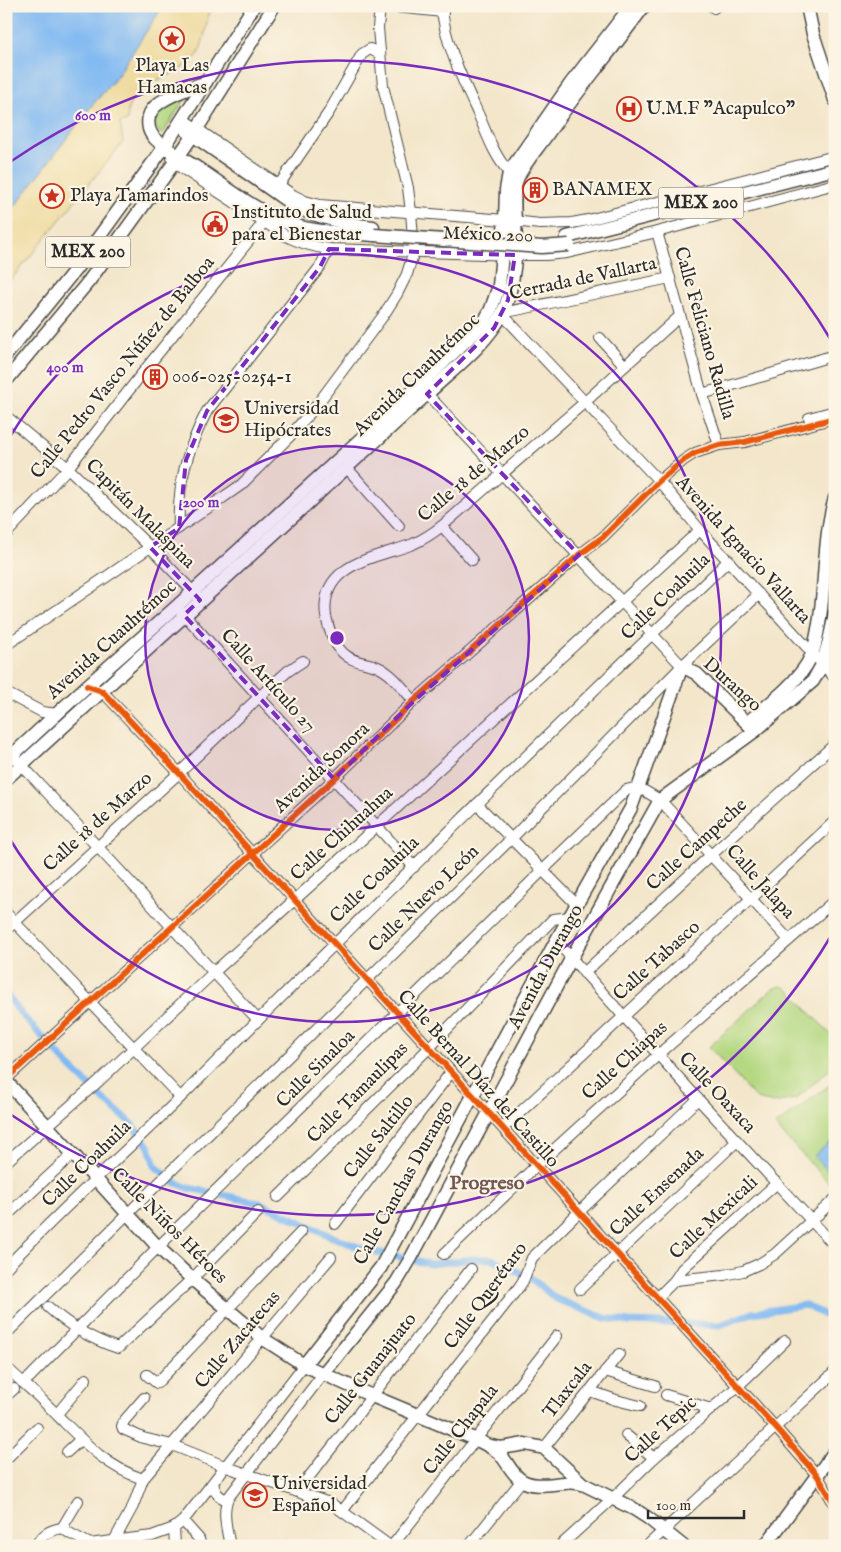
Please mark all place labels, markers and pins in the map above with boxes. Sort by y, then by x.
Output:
place icon: Playa Las Hamacas [159,26,185,52]
place label: Playa Las Hamacas [135,54,209,100]
hospital icon: U.M.F "Acapulco" [616,96,642,122]
place label: U.M.F "Acapulco" [646,97,795,121]
building icon: BANAMEX [522,177,548,203]
place label: BANAMEX [552,178,653,202]
place icon: Playa Tamarindos [39,183,65,209]
place label: Playa Tamarindos [70,184,209,208]
place label: Instituto de Salud para el Bienestar [232,201,373,247]
public building icon: Instituto de Salud para el Bienestar [202,211,228,237]
building icon: 006-025-0254-1 [142,364,168,390]
place label: 006-025-0254-1 [172,365,292,389]
place label: Universidad Hipócrates [244,397,340,443]
school or university icon: Universidad Hipócrates [213,407,239,433]
centre of rings [328,629,346,647]
place label: Universidad Español [272,1472,368,1518]
school or university icon: Universidad Español [242,1482,268,1508]

